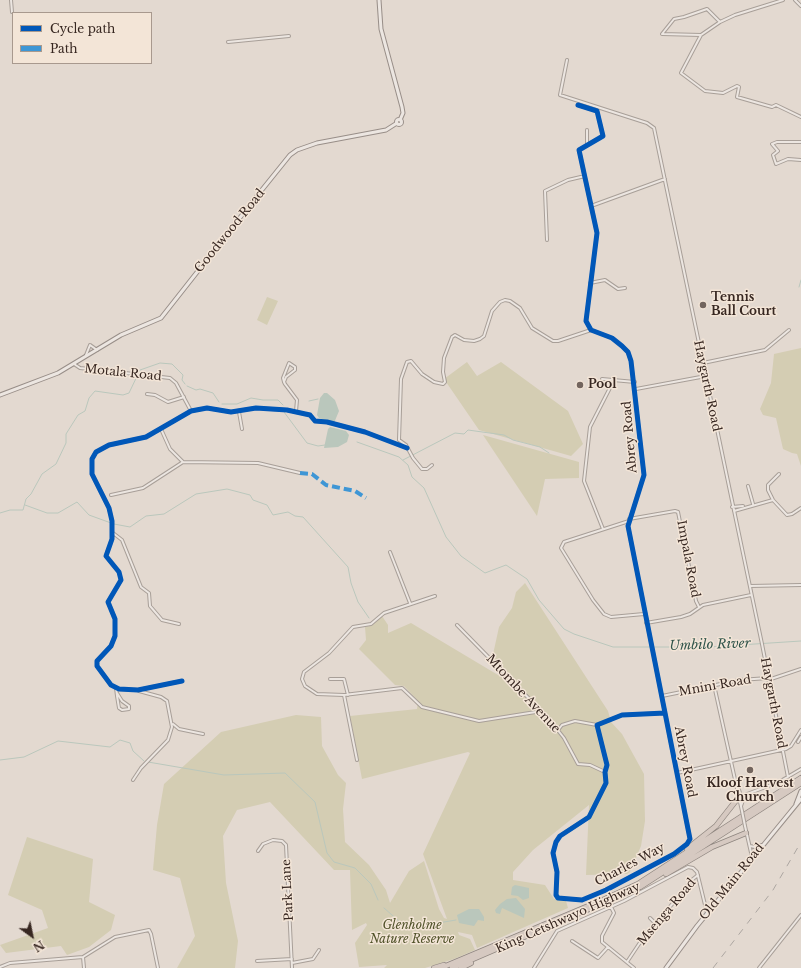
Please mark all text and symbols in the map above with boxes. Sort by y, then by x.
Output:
legend [12,12,152,64]
text: Cycle path [50,21,115,36]
text: Path [50,41,78,56]
street label: Goodwood Road [192,186,268,276]
place label: Tennis Ball Court [711,291,776,319]
marker: Tennis Ball Court [698,300,708,310]
street label: Haygarth Road [690,339,724,433]
street label: Motala Road [84,362,162,384]
place label: Pool [588,378,616,392]
marker: Pool [575,380,585,390]
street label: Abrey Road [620,400,640,474]
street label: Impala Road [673,519,703,599]
water label: Umbilo River [669,636,751,654]
street label: Mtombe Avenue [483,652,563,736]
street label: Haygarth Road [757,656,789,750]
street label: Mnini Road [678,673,752,699]
street label: Abrey Road [671,725,699,799]
marker: Kloof Harvest Church [745,765,755,775]
place label: Kloof Harvest Church [706,777,794,805]
street label: Charles Way [593,841,667,889]
street label: Old Main Road [697,841,767,923]
street label: Park Lane [279,859,297,921]
street label: Msenga Road [635,876,699,948]
street label: King Cetshwayo Highway [494,880,642,956]
north arrow [12,916,52,956]
park label: Glenholme Nature Reserve [370,919,454,947]
text: N [30,937,47,955]

